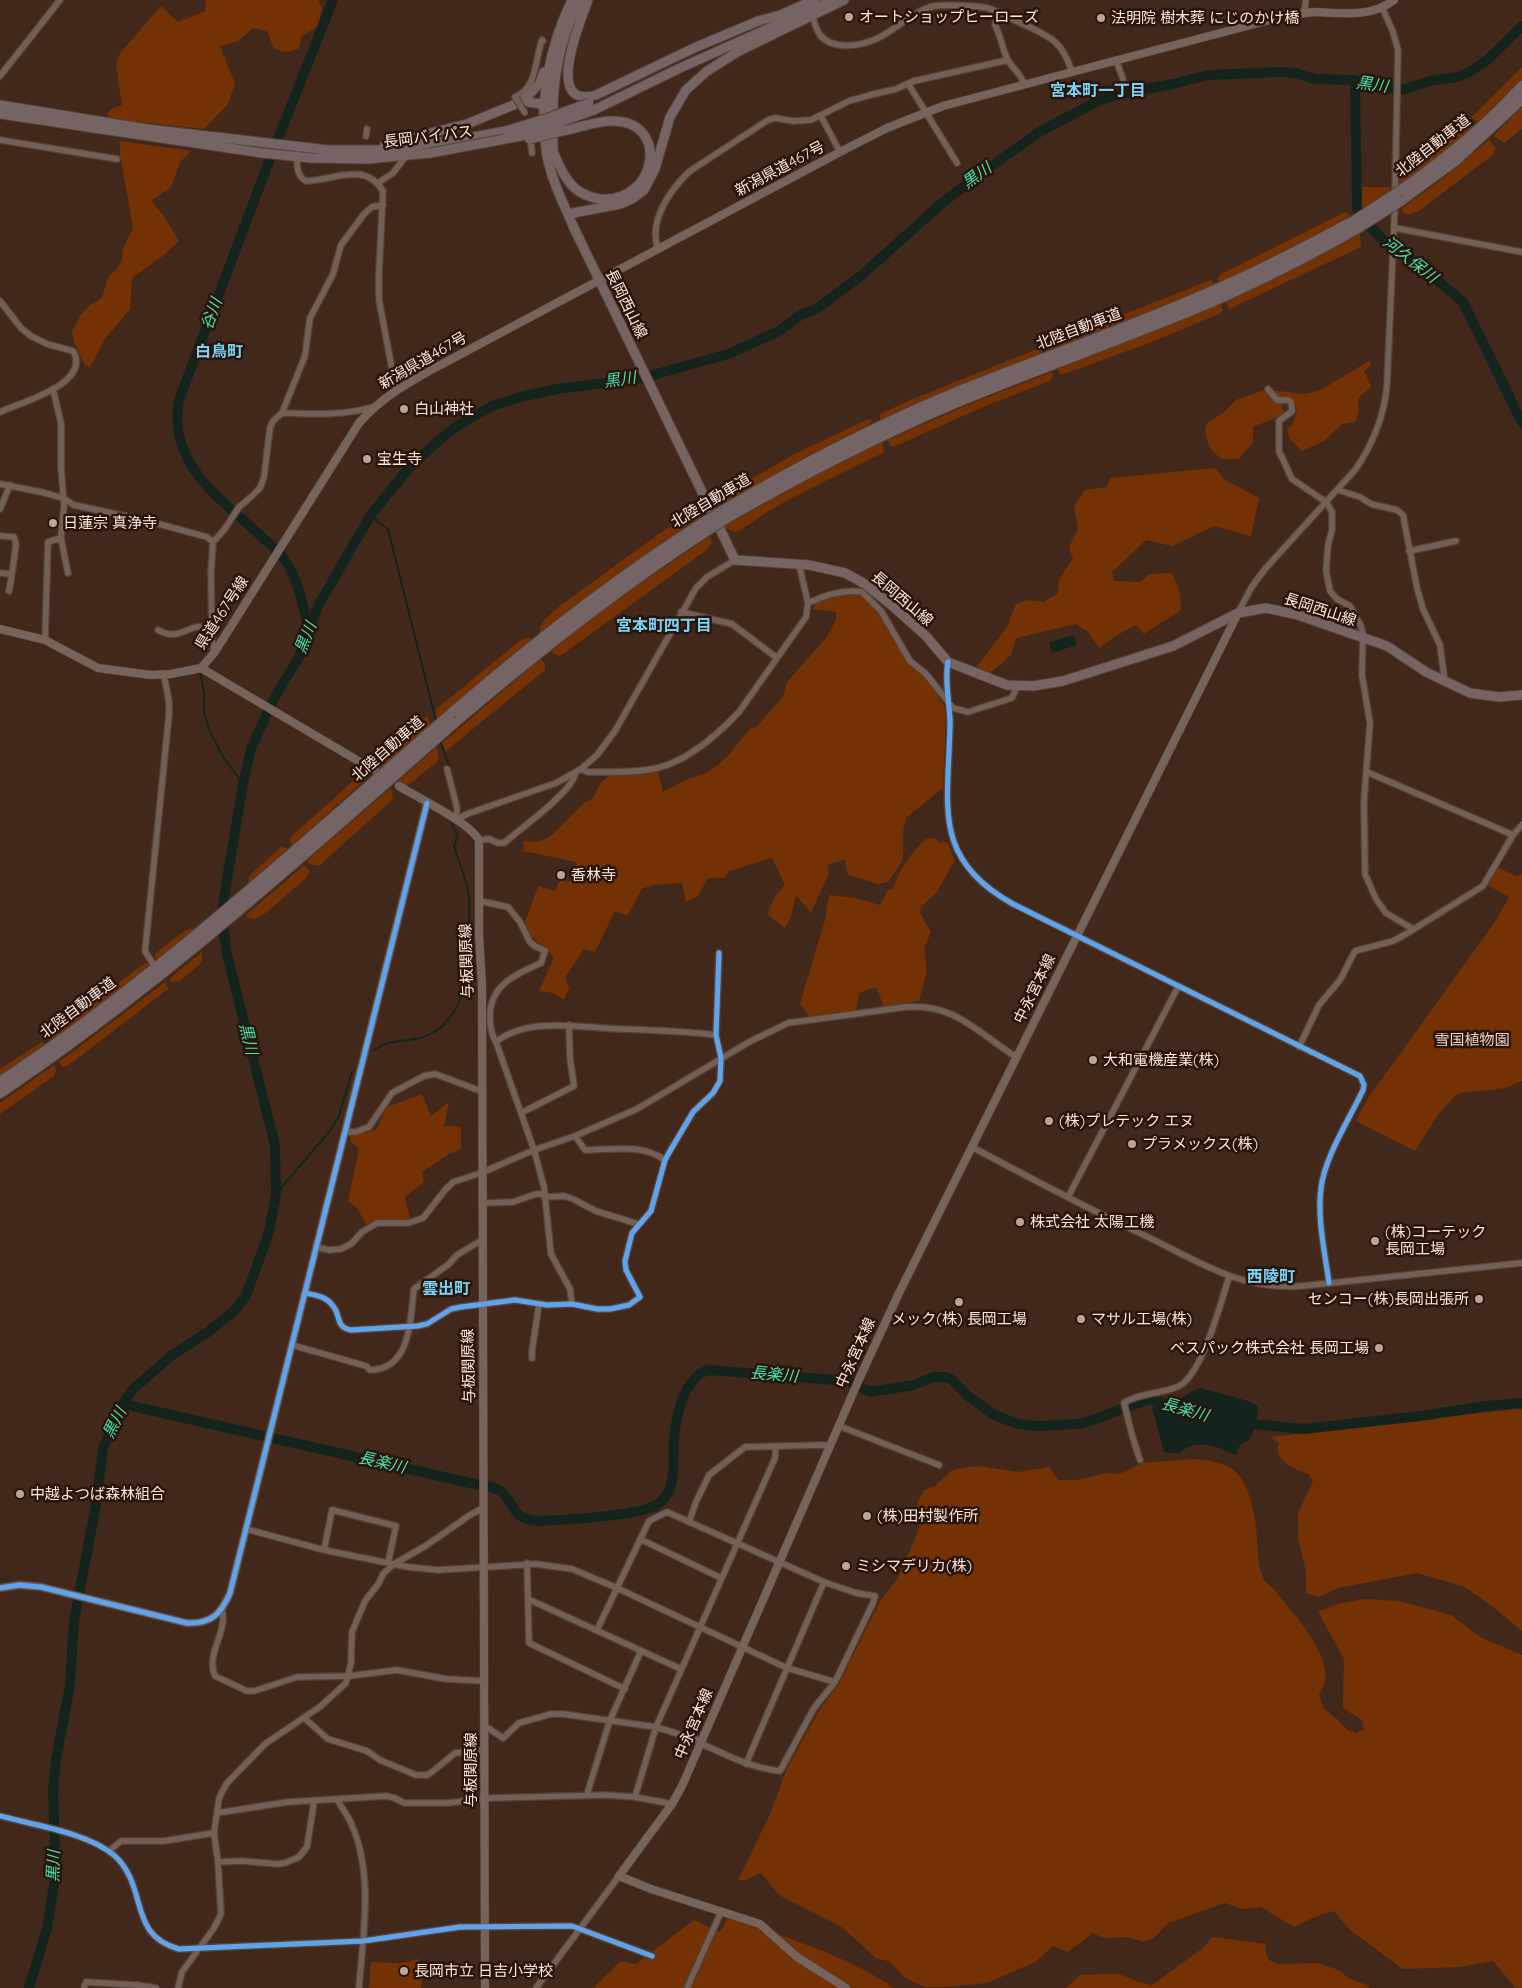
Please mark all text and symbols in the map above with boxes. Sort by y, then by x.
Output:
place label: オートショップヒーローズ [859,8,1039,26]
place label: 法明院 樹木葬 にじのかけ橋 [1111,9,1299,27]
marker: オートショップヒーローズ [843,11,855,23]
marker: 法明院 樹木葬 にじのかけ橋 [1095,12,1107,24]
water label: 黒川 [1355,73,1389,97]
district label: 宮本町一丁目 [1050,81,1146,101]
street label: 北陸自動車道 [1392,111,1474,181]
street label: 長岡バイパス [382,123,474,151]
street label: 新潟県道467号 [732,138,828,200]
water label: 黒川 [958,159,996,193]
water label: 河久保川 [1379,233,1441,287]
street label: 長岡西山線 [601,266,651,342]
water label: 谷川 [198,296,226,332]
street label: 北陸自動車道 [1034,304,1124,354]
street label: 新潟県道467号 [376,329,470,393]
district label: 白鳥町 [195,342,243,362]
water label: 黒川 [603,368,637,392]
place label: 白山神社 [414,400,474,418]
marker: 白山神社 [398,403,410,415]
place label: 宝生寺 [377,450,422,468]
marker: 宝生寺 [361,453,373,465]
street label: 北陸自動車道 [668,470,754,532]
place label: 日蓮宗 真浄寺 [63,514,157,532]
marker: 日蓮宗 真浄寺 [47,517,59,529]
street label: 長岡西山線 [867,568,937,630]
street label: 県道467号線 [192,573,252,653]
street label: 長岡西山線 [1282,590,1358,630]
district label: 宮本町四丁目 [616,616,712,636]
water label: 黒川 [291,620,321,656]
street label: 北陸自動車道 [348,713,428,785]
place label: 香林寺 [571,866,616,884]
marker: 香林寺 [555,869,567,881]
street label: 与板関原線 [457,923,477,999]
street label: 中永宮本線 [1010,951,1060,1027]
street label: 北陸自動車道 [37,974,119,1042]
water label: 黒川 [235,1021,261,1057]
park label: 雪国植物園 [1435,1031,1509,1049]
place label: 大和電機産業(株) [1103,1051,1219,1069]
marker: 大和電機産業(株) [1087,1054,1099,1066]
place label: (株)プレテック エヌ [1059,1112,1194,1130]
marker: (株)プレテック エヌ [1043,1115,1055,1127]
place label: プラメックス(株) [1142,1135,1258,1153]
marker: プラメックス(株) [1126,1138,1138,1150]
place label: 株式会社 太陽工機 [1030,1213,1154,1231]
marker: 株式会社 太陽工機 [1014,1216,1026,1228]
place label: (株)コーテック 長岡工場 [1385,1223,1486,1258]
marker: (株)コーテック 長岡工場 [1369,1235,1381,1247]
district label: 西陵町 [1247,1267,1295,1287]
district label: 雲出町 [422,1279,470,1299]
place label: センコー(株)長岡出張所 [1308,1290,1469,1308]
marker: センコー(株)長岡出張所 [1473,1293,1485,1305]
marker: メック(株) 長岡工場 [953,1296,965,1308]
place label: メック(株) 長岡工場 [891,1310,1027,1328]
place label: マサル工場(株) [1091,1310,1192,1328]
marker: マサル工場(株) [1075,1313,1087,1325]
street label: 中永宮本線 [833,1315,879,1391]
street label: 与板関原線 [459,1328,479,1404]
place label: ベスパック株式会社 長岡工場 [1170,1339,1369,1357]
marker: ベスパック株式会社 長岡工場 [1373,1342,1385,1354]
water label: 長楽川 [749,1363,799,1387]
water label: 長楽川 [1159,1394,1211,1426]
water label: 黒川 [99,1404,131,1442]
water label: 長楽川 [356,1448,408,1478]
place label: 中越よつば森林組合 [30,1485,165,1503]
marker: 中越よつば森林組合 [14,1488,26,1500]
place label: (株)田村製作所 [877,1507,978,1525]
marker: (株)田村製作所 [861,1510,873,1522]
place label: ミシマデリカ(株) [856,1557,972,1575]
marker: ミシマデリカ(株) [840,1560,852,1572]
street label: 中永宮本線 [671,1686,717,1762]
street label: 与板関原線 [462,1733,480,1807]
water label: 黒川 [44,1850,64,1882]
place label: 長岡市立 日吉小学校 [414,1962,553,1980]
marker: 長岡市立 日吉小学校 [398,1965,410,1977]

